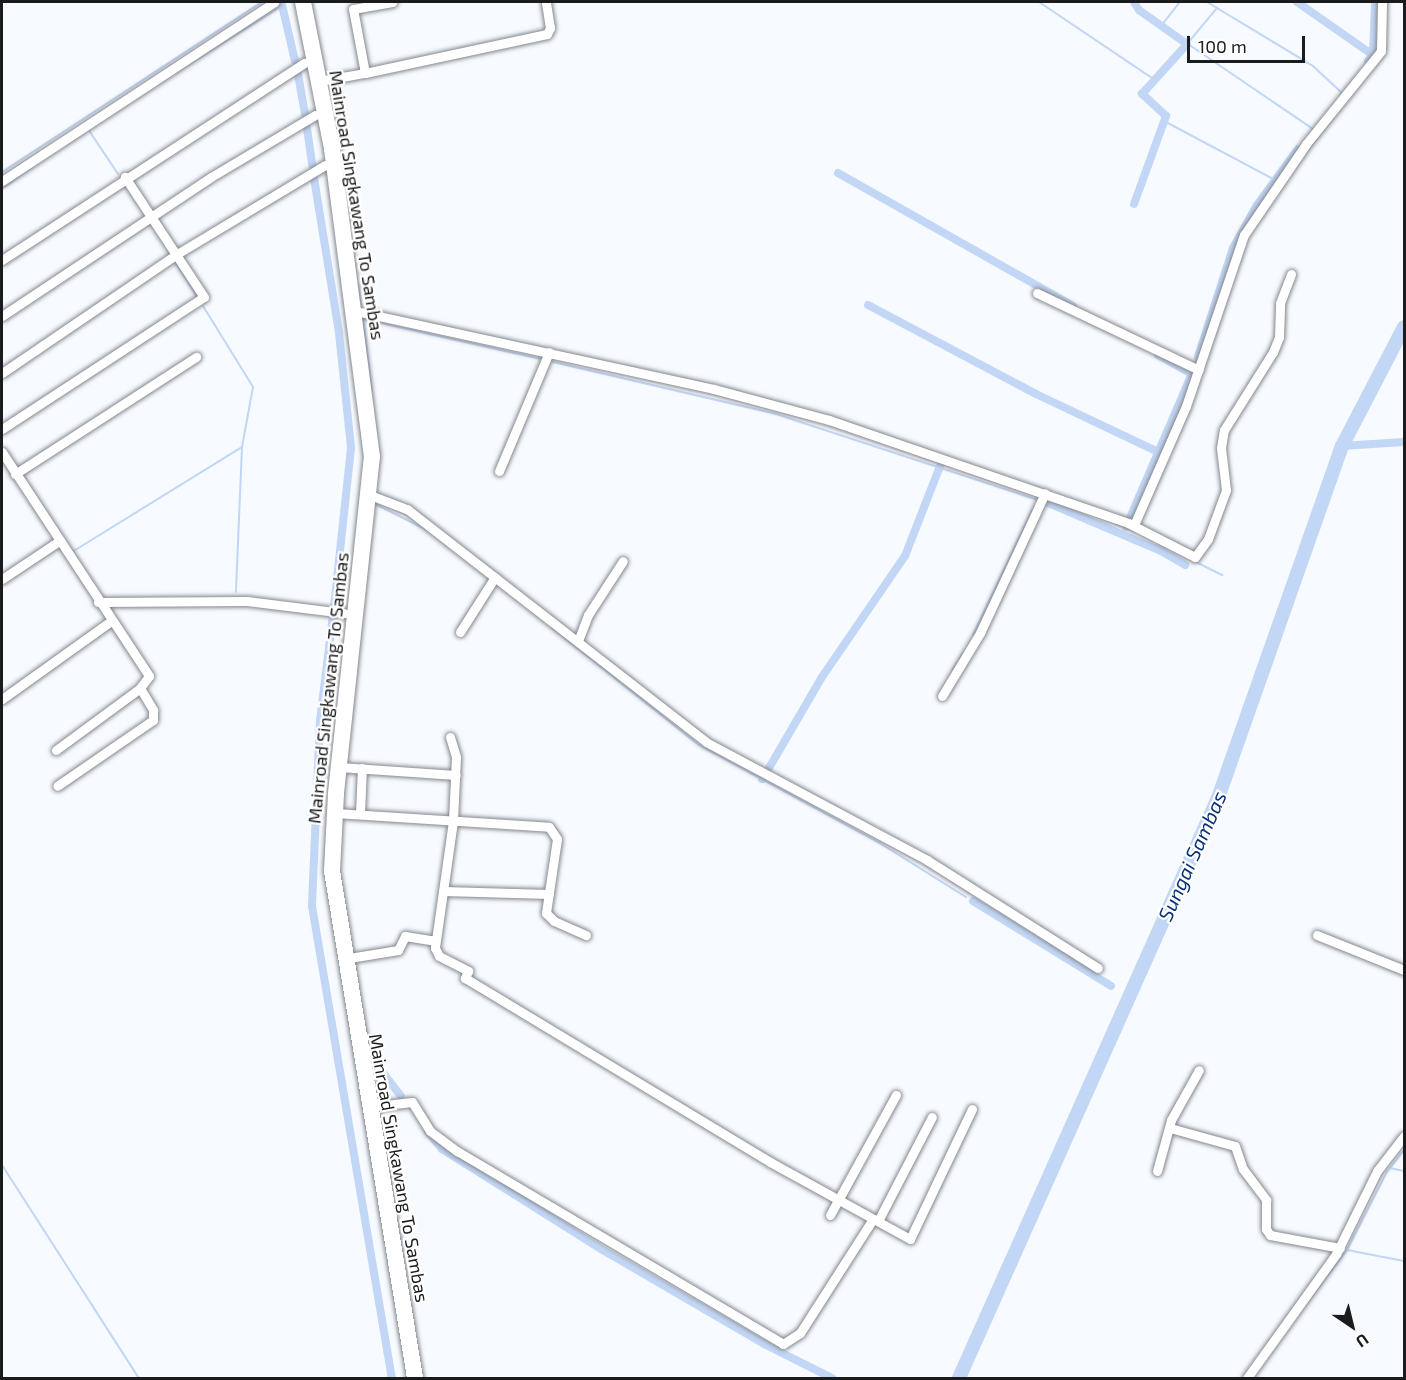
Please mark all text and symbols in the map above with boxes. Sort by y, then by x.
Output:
scale bar [1190,24,1308,62]
text: 100 m [1198,35,1247,57]
street label: Mainroad Singkawang To Sambas [325,68,389,342]
street label: Mainroad Singkawang To Sambas [303,551,353,825]
water label: Sungai Sambas [1153,787,1231,925]
street label: Mainroad Singkawang To Sambas [365,1032,433,1304]
north arrow [1322,1296,1382,1356]
text: U [1353,1330,1373,1352]

